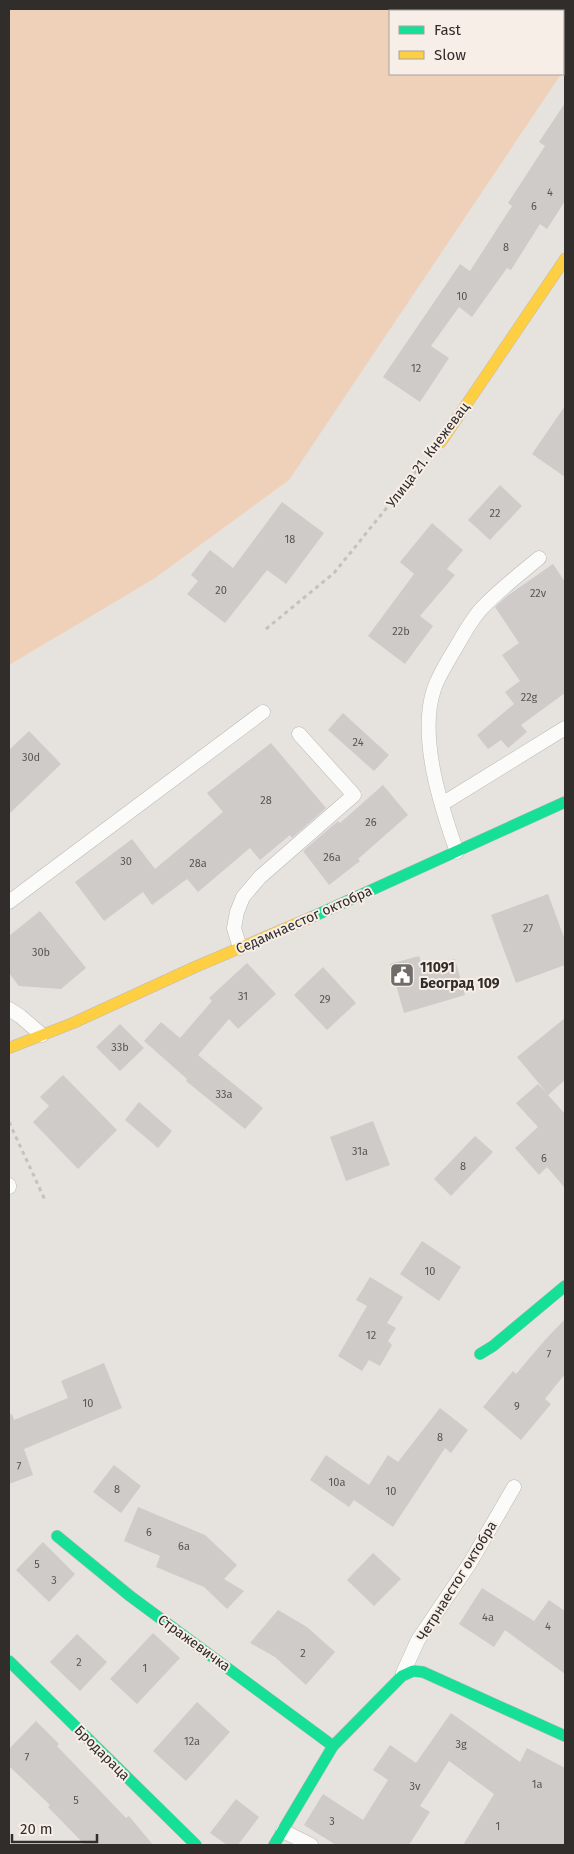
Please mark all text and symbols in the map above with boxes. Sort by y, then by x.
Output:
legend [389,10,564,75]
text: Fast [434,21,461,39]
text: Slow [434,46,466,64]
house number: 4 [547,186,553,199]
house number: 6 [531,200,537,213]
house number: 8 [503,241,509,254]
house number: 10 [457,290,467,303]
house number: 12 [411,362,421,375]
street label: Улица 21. Кнежевац [383,399,473,511]
house number: 22 [490,507,500,520]
house number: 18 [285,533,295,546]
house number: 20 [215,584,227,597]
house number: 22v [530,587,547,600]
house number: 22b [392,625,410,638]
house number: 22g [521,691,537,704]
house number: 24 [353,736,364,749]
house number: 30d [22,751,40,764]
house number: 28 [260,794,272,807]
house number: 26 [365,816,377,829]
house number: 26a [323,851,341,864]
house number: 30 [120,855,132,868]
house number: 28a [189,857,207,870]
street label: Седамнаестог октобра [233,882,375,958]
house number: 27 [523,922,533,935]
house number: 30b [32,946,50,959]
place label: 11091 Београд 109 [420,959,500,992]
public building icon: 11091 Београд 109 [389,962,415,988]
house number: 31 [238,990,248,1003]
house number: 29 [319,993,331,1006]
house number: 33b [111,1041,129,1054]
house number: 33a [216,1088,232,1101]
house number: 31a [352,1145,368,1158]
house number: 6 [541,1152,547,1165]
house number: 8 [460,1160,466,1173]
house number: 10 [425,1265,435,1278]
house number: 12 [366,1329,376,1342]
house number: 7 [547,1348,552,1361]
house number: 10 [83,1397,93,1410]
house number: 9 [514,1400,520,1413]
house number: 8 [437,1431,443,1444]
house number: 7 [17,1460,22,1473]
house number: 10a [329,1476,345,1489]
house number: 8 [114,1483,120,1496]
house number: 10 [386,1485,396,1498]
street label: Четрнаестог октобра [413,1518,501,1644]
house number: 6 [146,1526,152,1539]
house number: 6a [178,1540,190,1553]
house number: 5 [34,1558,40,1571]
house number: 3 [51,1574,57,1587]
street label: Стражевичка [154,1611,234,1675]
house number: 4a [482,1611,494,1624]
house number: 4 [545,1620,551,1633]
house number: 2 [300,1647,306,1660]
house number: 2 [76,1656,82,1669]
house number: 1 [143,1662,147,1675]
street label: Бродараца [71,1722,133,1784]
house number: 12a [184,1735,200,1748]
house number: 3g [455,1738,467,1751]
house number: 7 [25,1751,30,1764]
house number: 1a [532,1778,542,1791]
house number: 3v [410,1780,421,1793]
house number: 5 [73,1794,79,1807]
scale bar [12,1812,98,1844]
house number: 3 [329,1815,335,1828]
text: 20 m [20,1820,53,1838]
house number: 1 [496,1820,500,1833]

